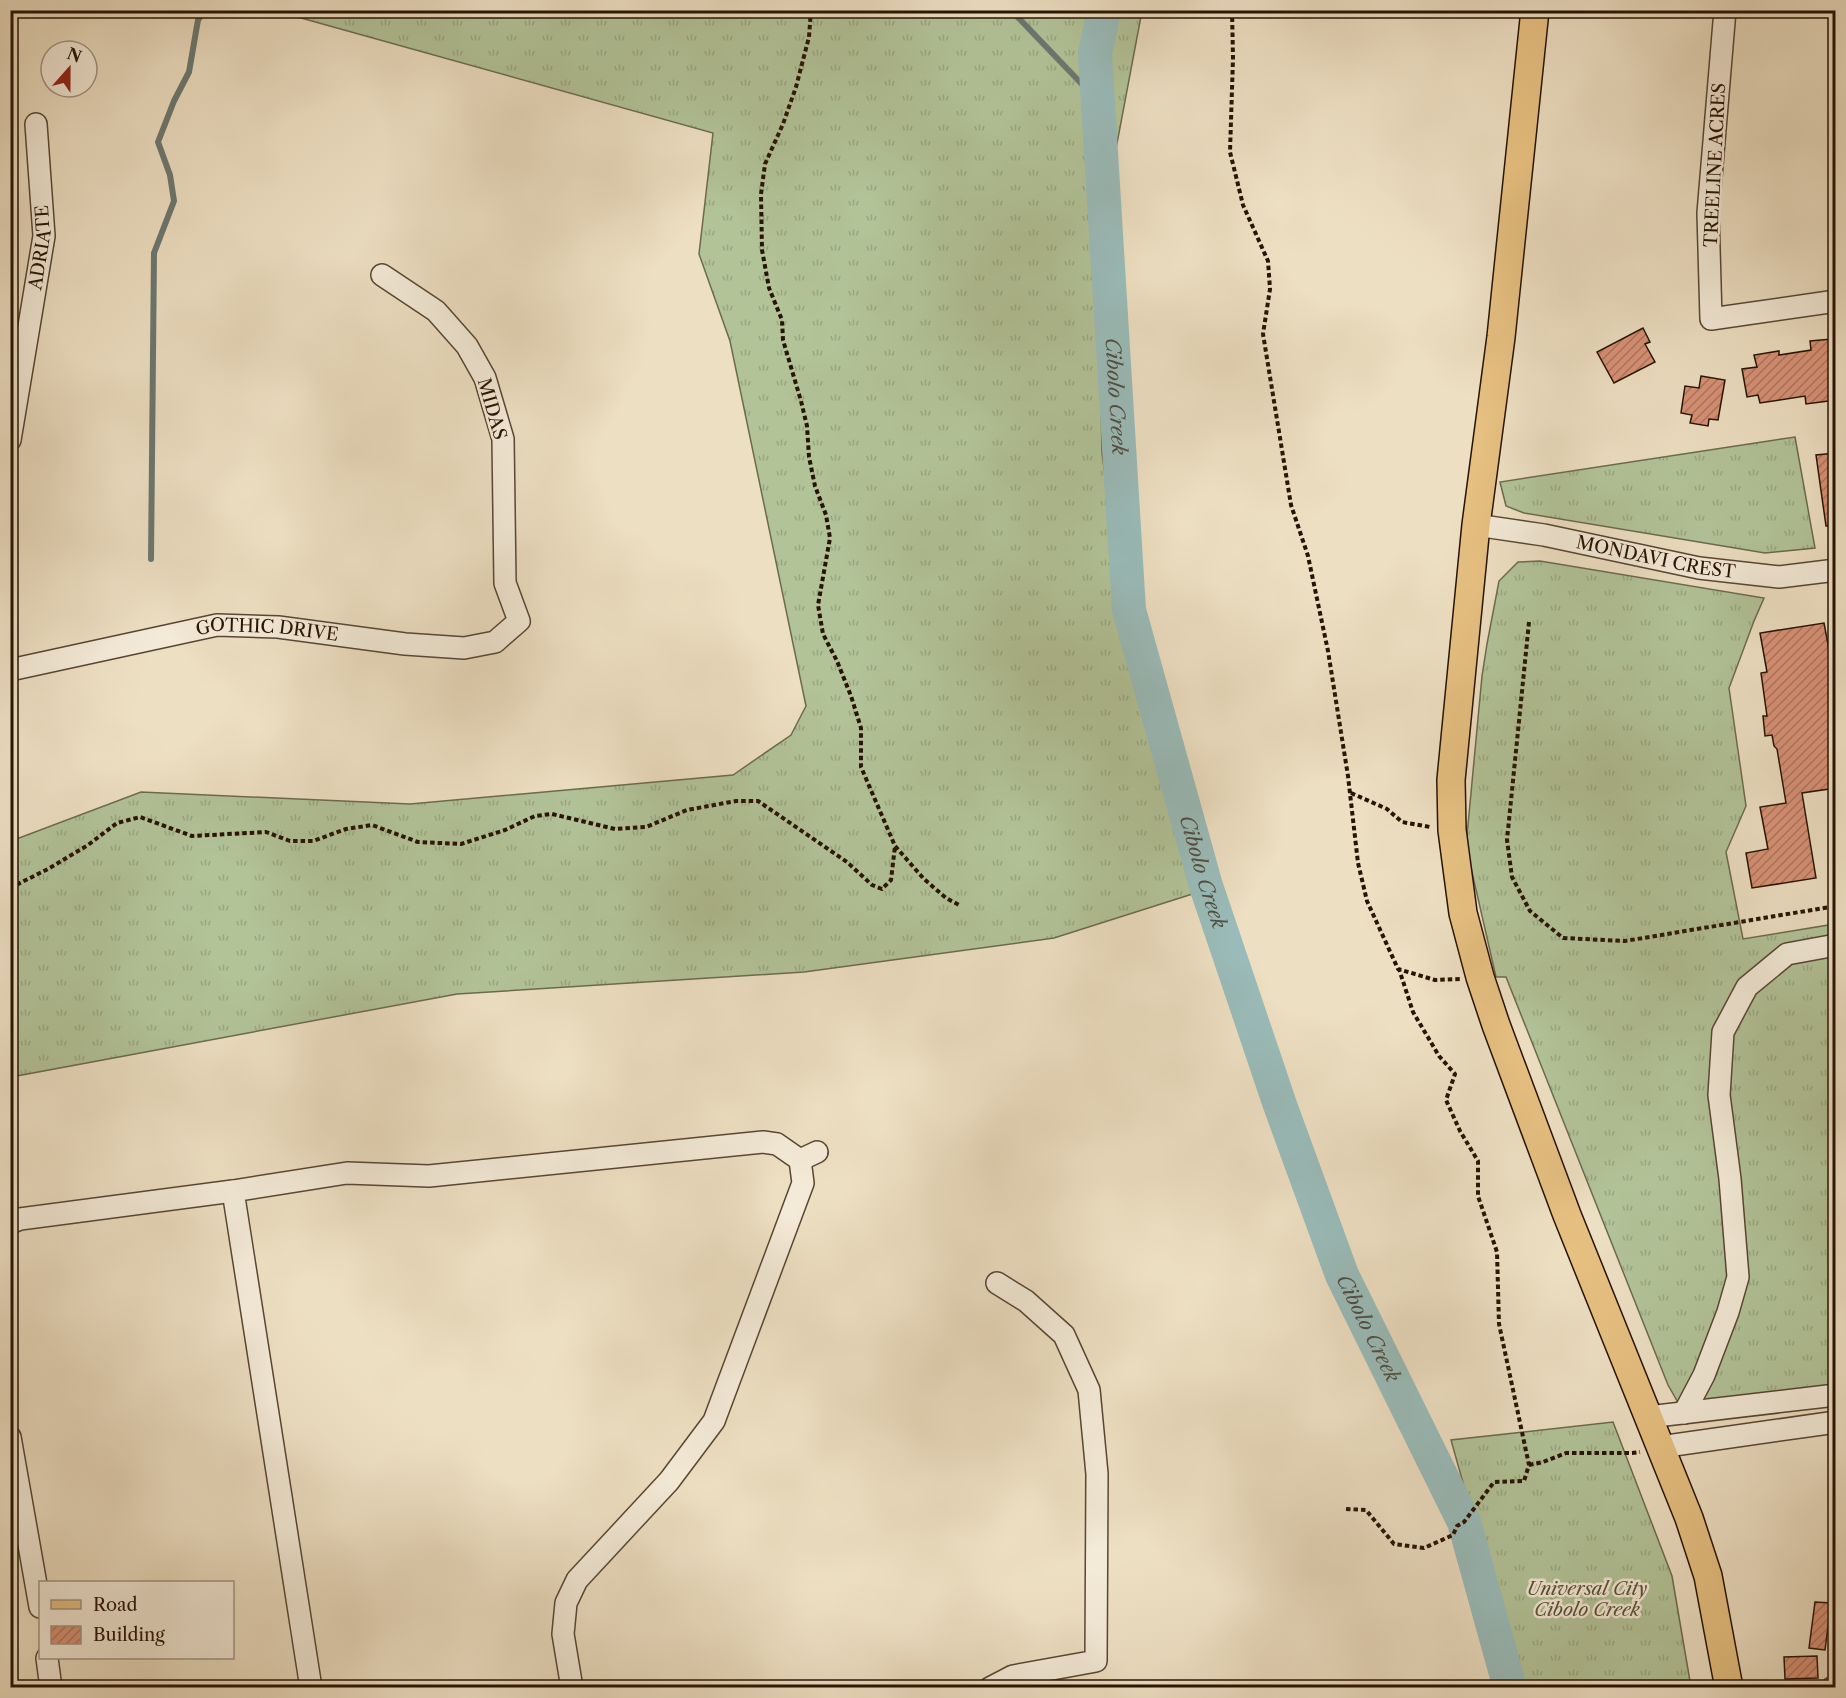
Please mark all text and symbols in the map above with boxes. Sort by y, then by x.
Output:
north arrow [39,39,99,99]
text: N [64,43,85,67]
street label: TREELINE ACRES [1700,82,1730,248]
street label: ADRIATE [24,204,56,293]
water label: Cibolo Creek [1100,337,1132,456]
street label: MIDAS [473,376,511,442]
street label: MONDAVI CREST [1574,531,1737,583]
street label: GOTHIC DRIVE [194,614,340,646]
water label: Cibolo Creek [1175,812,1232,932]
water label: Cibolo Creek [1332,1270,1405,1387]
park label: Universal City Cibolo Creek [1527,1578,1647,1621]
legend [39,1581,234,1659]
text: Road [93,1594,138,1616]
text: Building [93,1624,165,1646]

